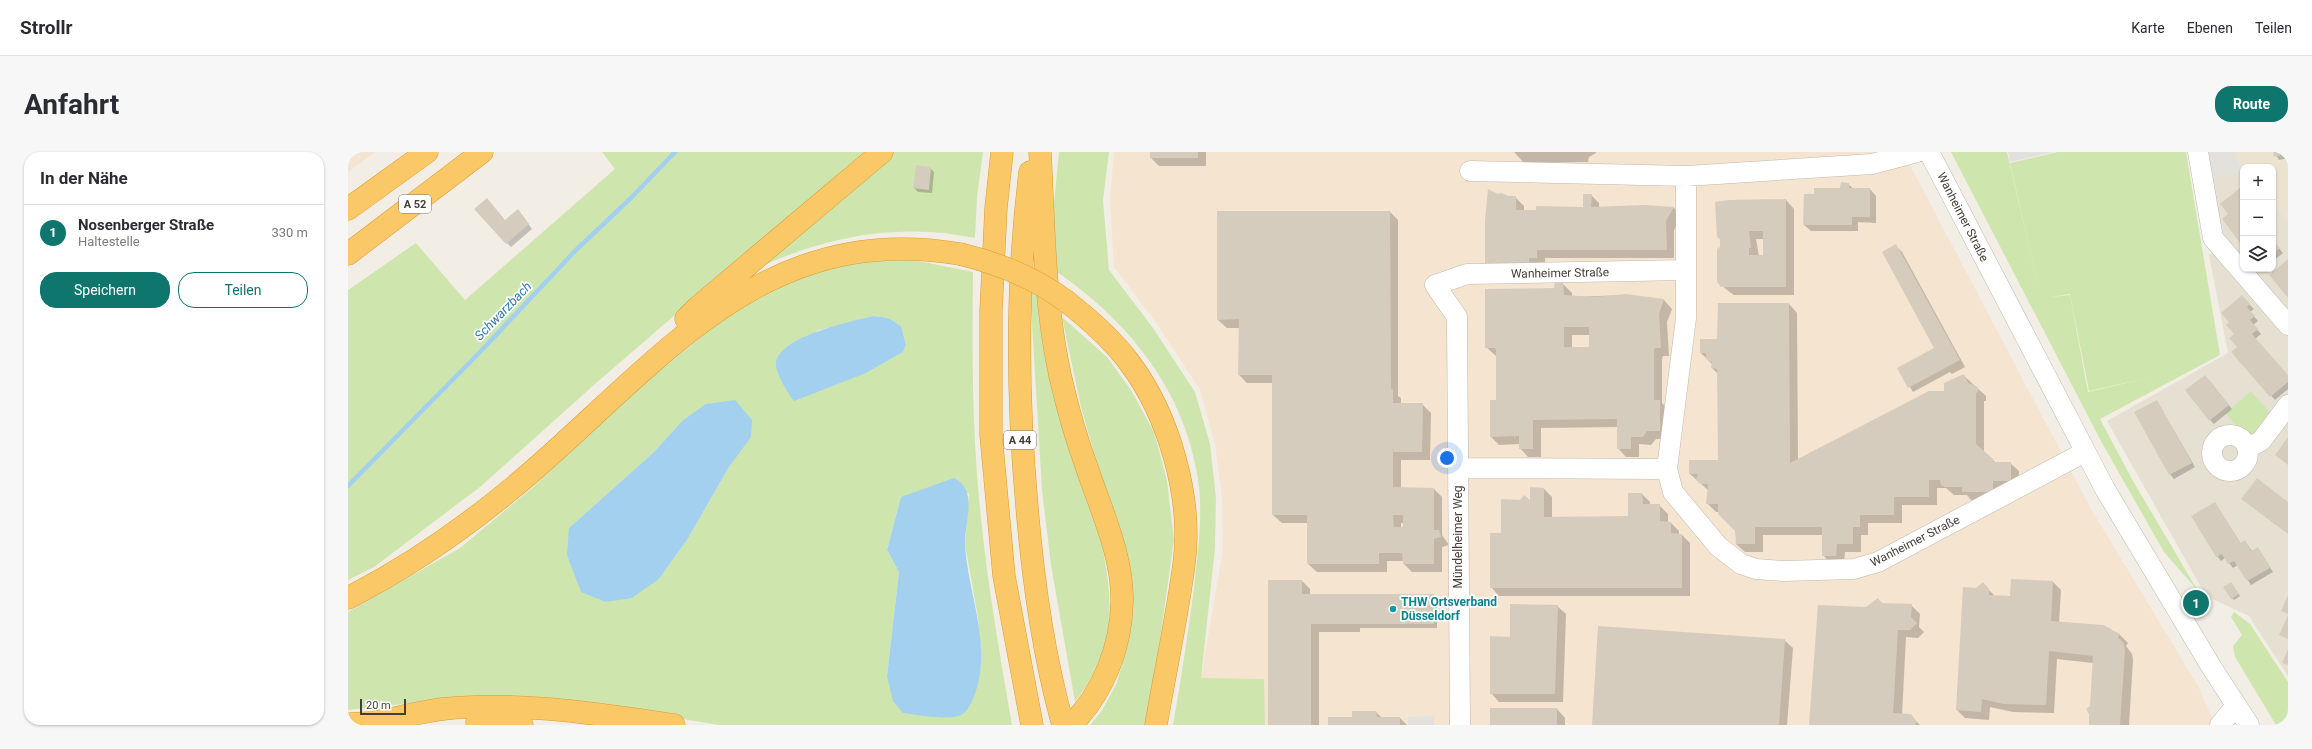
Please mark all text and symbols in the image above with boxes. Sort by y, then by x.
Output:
text: Strollr [20,16,73,39]
text: Karte [2131,20,2165,36]
text: Ebenen [2187,20,2233,36]
text: Teilen [2255,20,2292,36]
button: Route [2215,86,2288,122]
text: Anfahrt [24,88,119,121]
map controls [2240,164,2276,272]
button: + [2240,164,2276,200]
text: In der Nähe [40,168,128,188]
street label: Wanheimer Straße [1934,170,1992,264]
road number: A 52 [399,195,431,213]
button: − [2240,200,2276,236]
text: Nosenberger Straße [78,216,214,234]
text: 1 [49,225,57,240]
text: 330 m [271,225,308,240]
text: Haltestelle [78,234,140,249]
button: layers [2240,236,2276,272]
street label: Wanheimer Straße [1511,265,1609,281]
button: Speichern [40,272,170,308]
button: Teilen [178,272,308,308]
water label: Schwarzbach [471,279,535,343]
road number: A 44 [1004,431,1036,449]
your location [1437,448,1457,468]
street label: Mündelheimer Weg [1451,485,1465,589]
street label: Wanheimer Straße [1868,512,1962,570]
pin: 1 [2183,588,2209,618]
place label: THW Ortsverband Düsseldorf [1401,595,1497,623]
marker: THW Ortsverband Düsseldorf [1388,604,1398,614]
scale bar [360,697,406,716]
text: 20 m [366,699,391,712]

